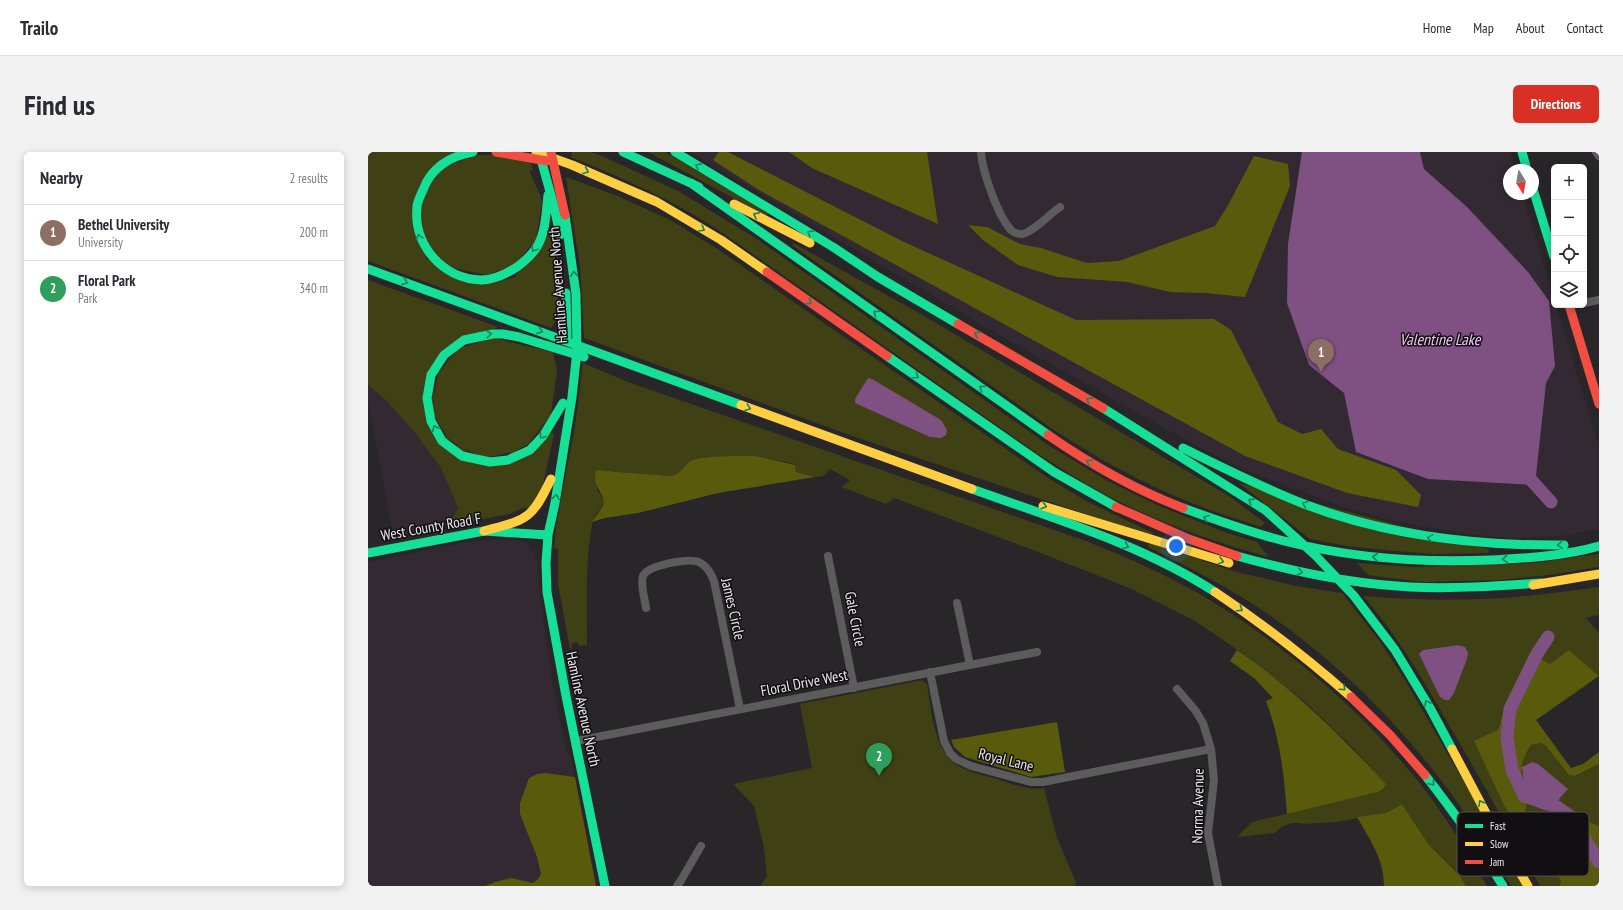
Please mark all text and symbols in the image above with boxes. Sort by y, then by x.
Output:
text: Trailo [20,16,58,40]
text: Home [1423,19,1451,37]
text: Map [1473,19,1494,37]
text: About [1516,19,1545,37]
text: Contact [1567,19,1603,37]
button: Directions [1513,85,1599,123]
text: Find us [24,86,95,123]
one-way arrow [696,164,703,171]
north arrow [1503,164,1539,200]
map controls [1551,164,1587,308]
button: + [1551,164,1587,200]
one-way arrow [581,166,589,174]
text: Nearby [40,167,83,189]
text: 2 results [289,170,328,187]
button: − [1551,200,1587,236]
one-way arrow [752,213,760,220]
text: Bethel University [78,215,169,234]
text: 1 [50,224,56,241]
text: 200 m [299,224,328,241]
one-way arrow [698,224,705,232]
street label: Hamline Avenue North [544,226,571,344]
one-way arrow [807,231,814,238]
one-way arrow [415,233,424,240]
text: University [78,234,123,251]
button: locate [1551,236,1587,272]
one-way arrow [532,245,539,252]
text: Floral Park [78,271,136,290]
one-way arrow [569,271,578,277]
button: layers [1551,272,1587,308]
one-way arrow [401,278,408,286]
text: 2 [50,280,56,297]
text: 340 m [299,280,328,297]
text: Park [78,290,97,307]
one-way arrow [805,297,812,304]
one-way arrow [873,311,880,318]
one-way arrow [536,327,543,335]
water label: Valentine Lake [1400,329,1482,349]
one-way arrow [486,330,492,339]
one-way arrow [974,332,981,339]
pin: 1 [1308,339,1334,372]
one-way arrow [912,371,919,379]
one-way arrow [979,385,986,393]
one-way arrow [1086,397,1093,404]
one-way arrow [744,403,751,411]
one-way arrow [432,425,439,432]
one-way arrow [540,432,547,439]
one-way arrow [1086,460,1093,467]
one-way arrow [551,494,560,501]
one-way arrow [1249,499,1256,506]
one-way arrow [1040,501,1047,510]
one-way arrow [1302,501,1309,509]
street label: West County Road F [379,508,483,545]
one-way arrow [1203,514,1210,522]
one-way arrow [1427,534,1434,543]
your location [1166,536,1186,556]
one-way arrow [1122,541,1130,549]
one-way arrow [1557,541,1563,549]
one-way arrow [1372,553,1378,562]
one-way arrow [1502,555,1508,564]
one-way arrow [1217,556,1224,565]
one-way arrow [1296,567,1303,575]
street label: James Circle [717,575,750,642]
street label: Gale Circle [841,590,870,648]
one-way arrow [1236,604,1243,612]
street label: Hamline Avenue North [562,650,605,768]
street label: Floral Drive West [759,665,849,700]
one-way arrow [1338,683,1346,691]
one-way arrow [1424,700,1432,707]
pin: 2 [866,743,892,776]
street label: Royal Lane [977,744,1036,776]
street label: Norma Avenue [1187,768,1208,844]
one-way arrow [1427,778,1434,785]
one-way arrow [1478,800,1486,808]
legend [1457,812,1589,876]
text: Fast [1490,819,1506,833]
text: Slow [1490,837,1509,851]
text: Jam [1489,855,1504,869]

